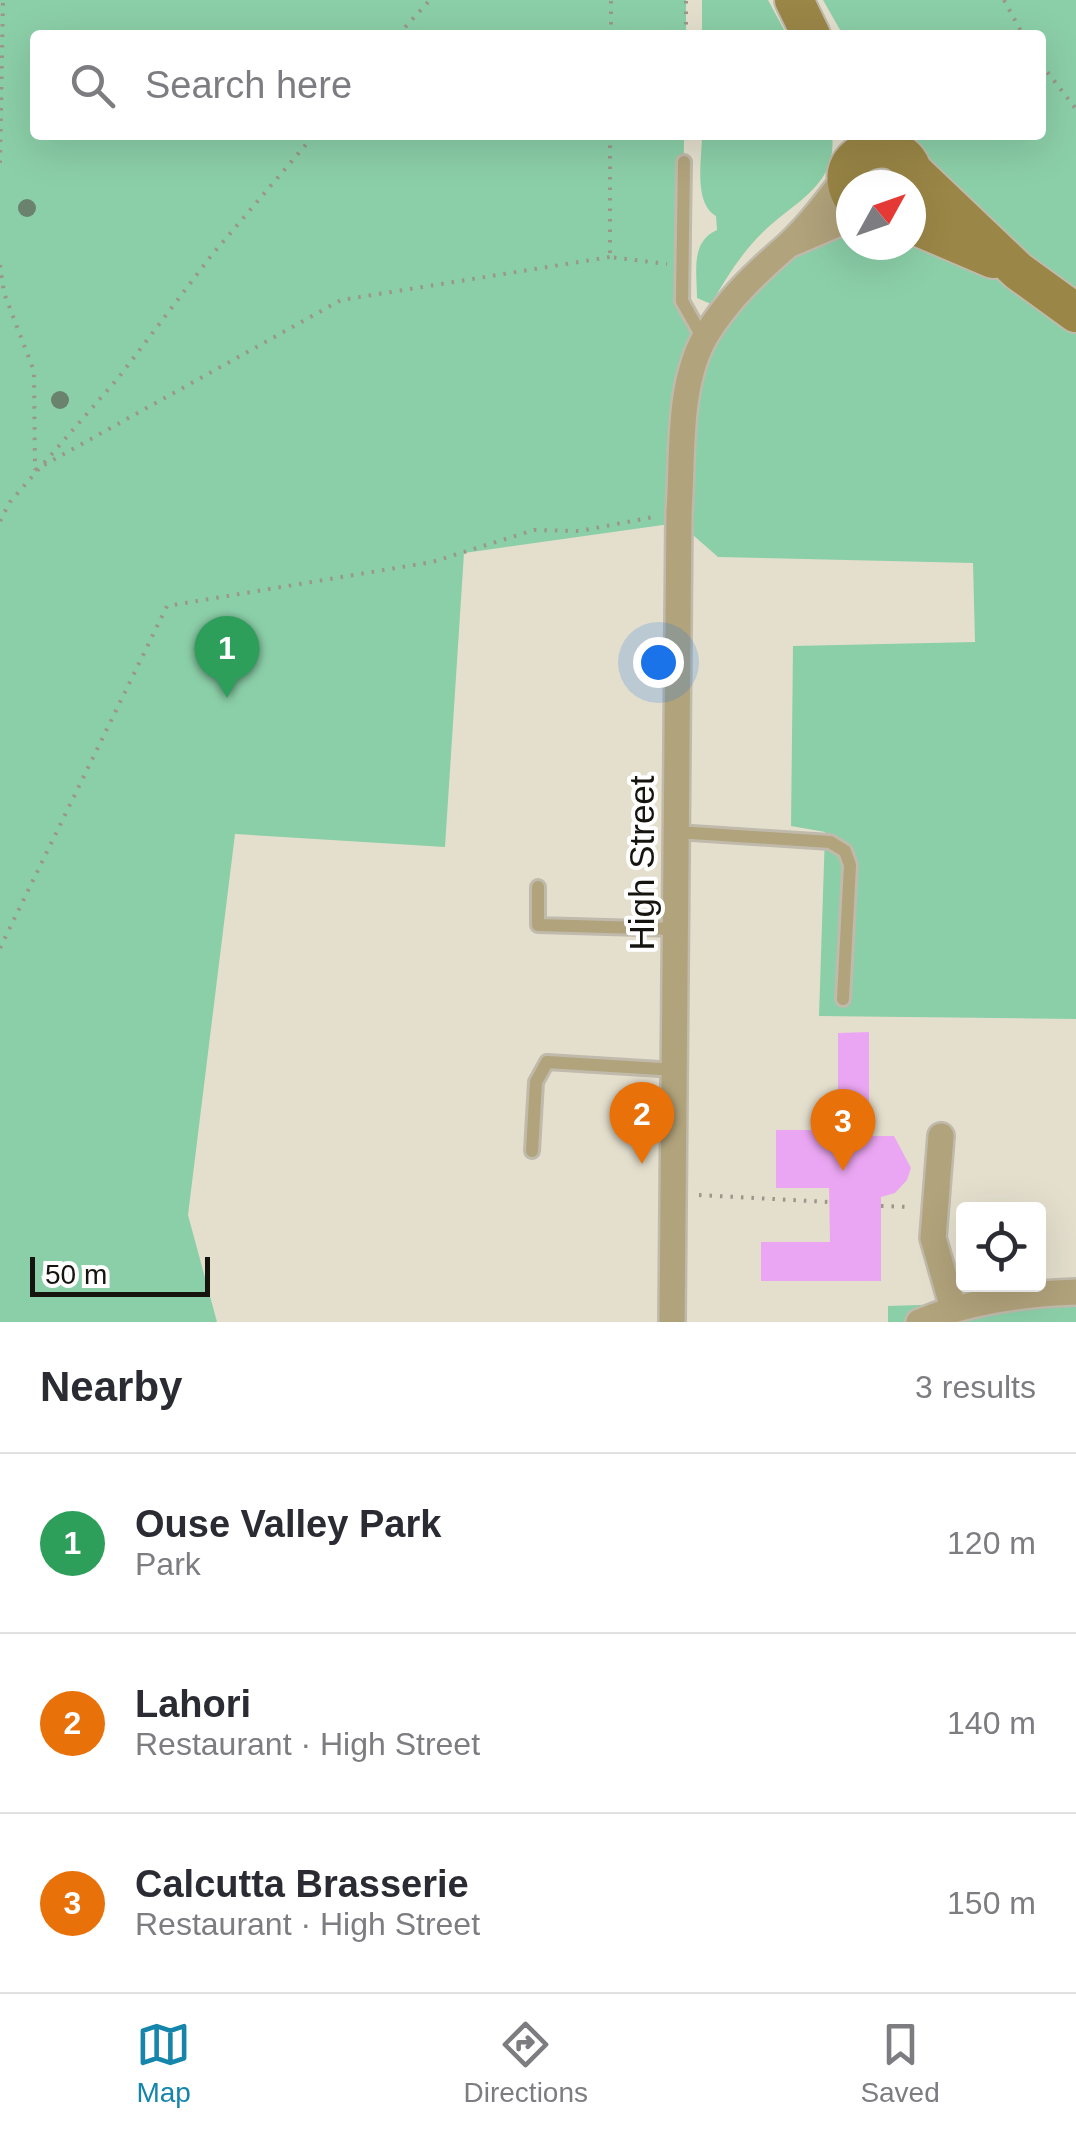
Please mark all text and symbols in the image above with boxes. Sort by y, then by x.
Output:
search box [30,30,1046,140]
icon: search [65,58,120,113]
text: Search here [145,64,352,106]
north arrow [836,170,926,260]
pin: 1 [194,616,260,698]
your location [633,637,684,688]
street label: High Street [622,775,661,951]
pin: 2 [610,1082,674,1164]
pin: 3 [810,1088,876,1171]
map controls [956,1202,1046,1292]
button: locate [956,1202,1046,1292]
scale bar [30,1252,210,1296]
text: 50 m [45,1259,107,1290]
text: Nearby [40,1363,182,1410]
text: 3 results [915,1369,1036,1405]
text: Ouse Valley Park [135,1503,441,1545]
text: 1 [64,1525,81,1561]
text: 120 m [947,1525,1036,1561]
text: Park [135,1546,201,1582]
text: Lahori [135,1683,251,1725]
text: 2 [64,1705,81,1741]
text: 140 m [947,1705,1036,1741]
text: Restaurant · High Street [135,1726,480,1762]
text: Calcutta Brasserie [135,1863,469,1905]
text: 3 [64,1885,81,1921]
text: 150 m [947,1885,1036,1921]
text: Restaurant · High Street [135,1906,480,1942]
tab: Map [136,2017,191,2109]
tab: Directions [464,2017,588,2109]
tab: Saved [860,2017,940,2109]

